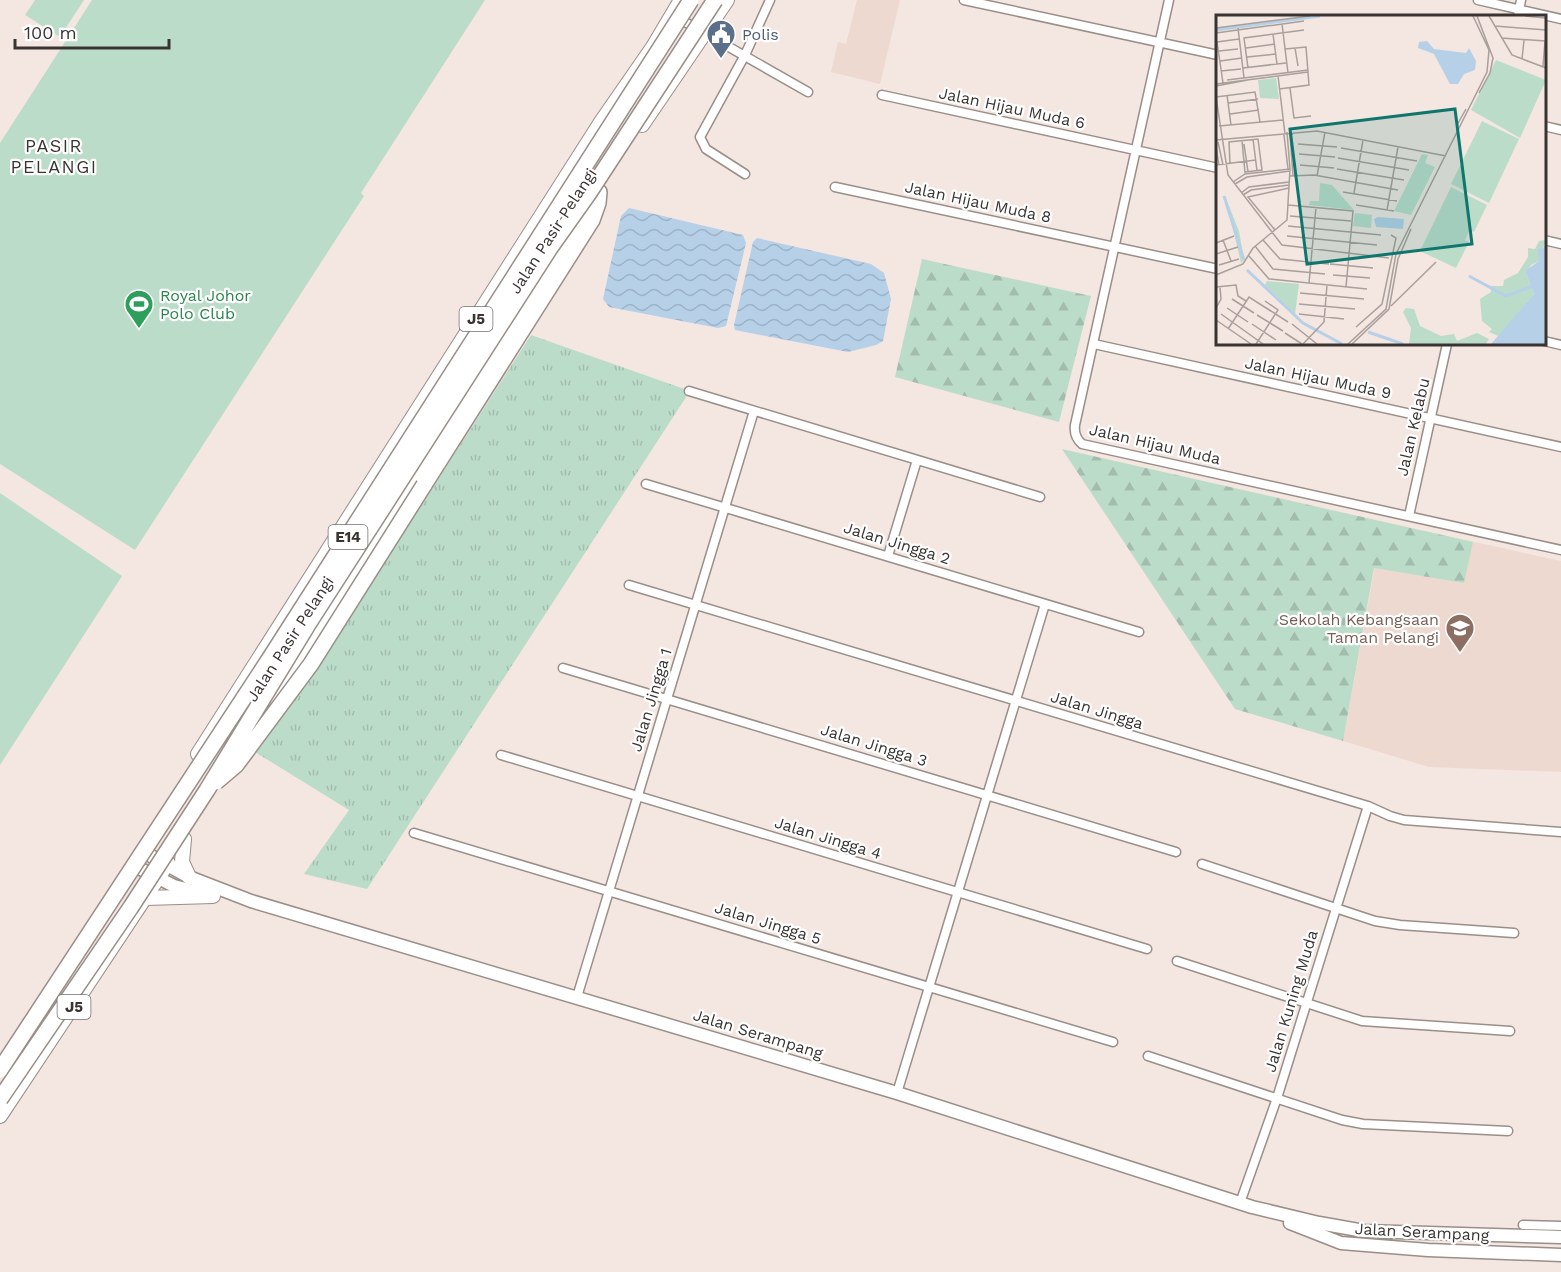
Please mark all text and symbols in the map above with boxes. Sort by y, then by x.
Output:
scale bar [15,12,170,50]
inset map [1216,15,1546,345]
public building icon: Polis [705,18,737,60]
text: 100 m [24,22,77,43]
place label: Polis [742,25,779,44]
street label: Jalan Hijau Muda 6 [937,83,1087,133]
district label: PASIR PELANGI [10,135,98,177]
street label: Jalan Pasir Pelangi [505,165,601,297]
street label: Jalan Hijau Muda 8 [903,177,1053,227]
place label: Royal Johor Polo Club [160,286,251,323]
sports icon: Royal Johor Polo Club [123,288,155,330]
road number: J5 [460,307,492,331]
street label: Jalan Hijau Muda 9 [1243,353,1393,403]
street label: Jalan Kelabu [1392,376,1434,478]
street label: Jalan Hijau Muda [1087,420,1223,468]
street label: Jalan Jingga 2 [841,518,953,568]
road number: E14 [328,525,368,549]
street label: Jalan Pasir Pelangi [242,573,338,705]
place label: Sekolah Kebangsaan Taman Pelangi [1279,610,1439,647]
school or university icon: Sekolah Kebangsaan Taman Pelangi [1444,612,1476,654]
street label: Jalan Jingga 1 [626,646,676,754]
street label: Jalan Jingga [1048,687,1146,733]
street label: Jalan Jingga 3 [818,720,930,770]
street label: Jalan Jingga 4 [772,813,884,863]
street label: Jalan Jingga 5 [712,898,824,948]
street label: Jalan Kuning Muda [1260,928,1322,1074]
road number: J5 [58,995,90,1019]
street label: Jalan Serampang [691,1005,826,1063]
street label: Jalan Serampang [1354,1219,1490,1245]

